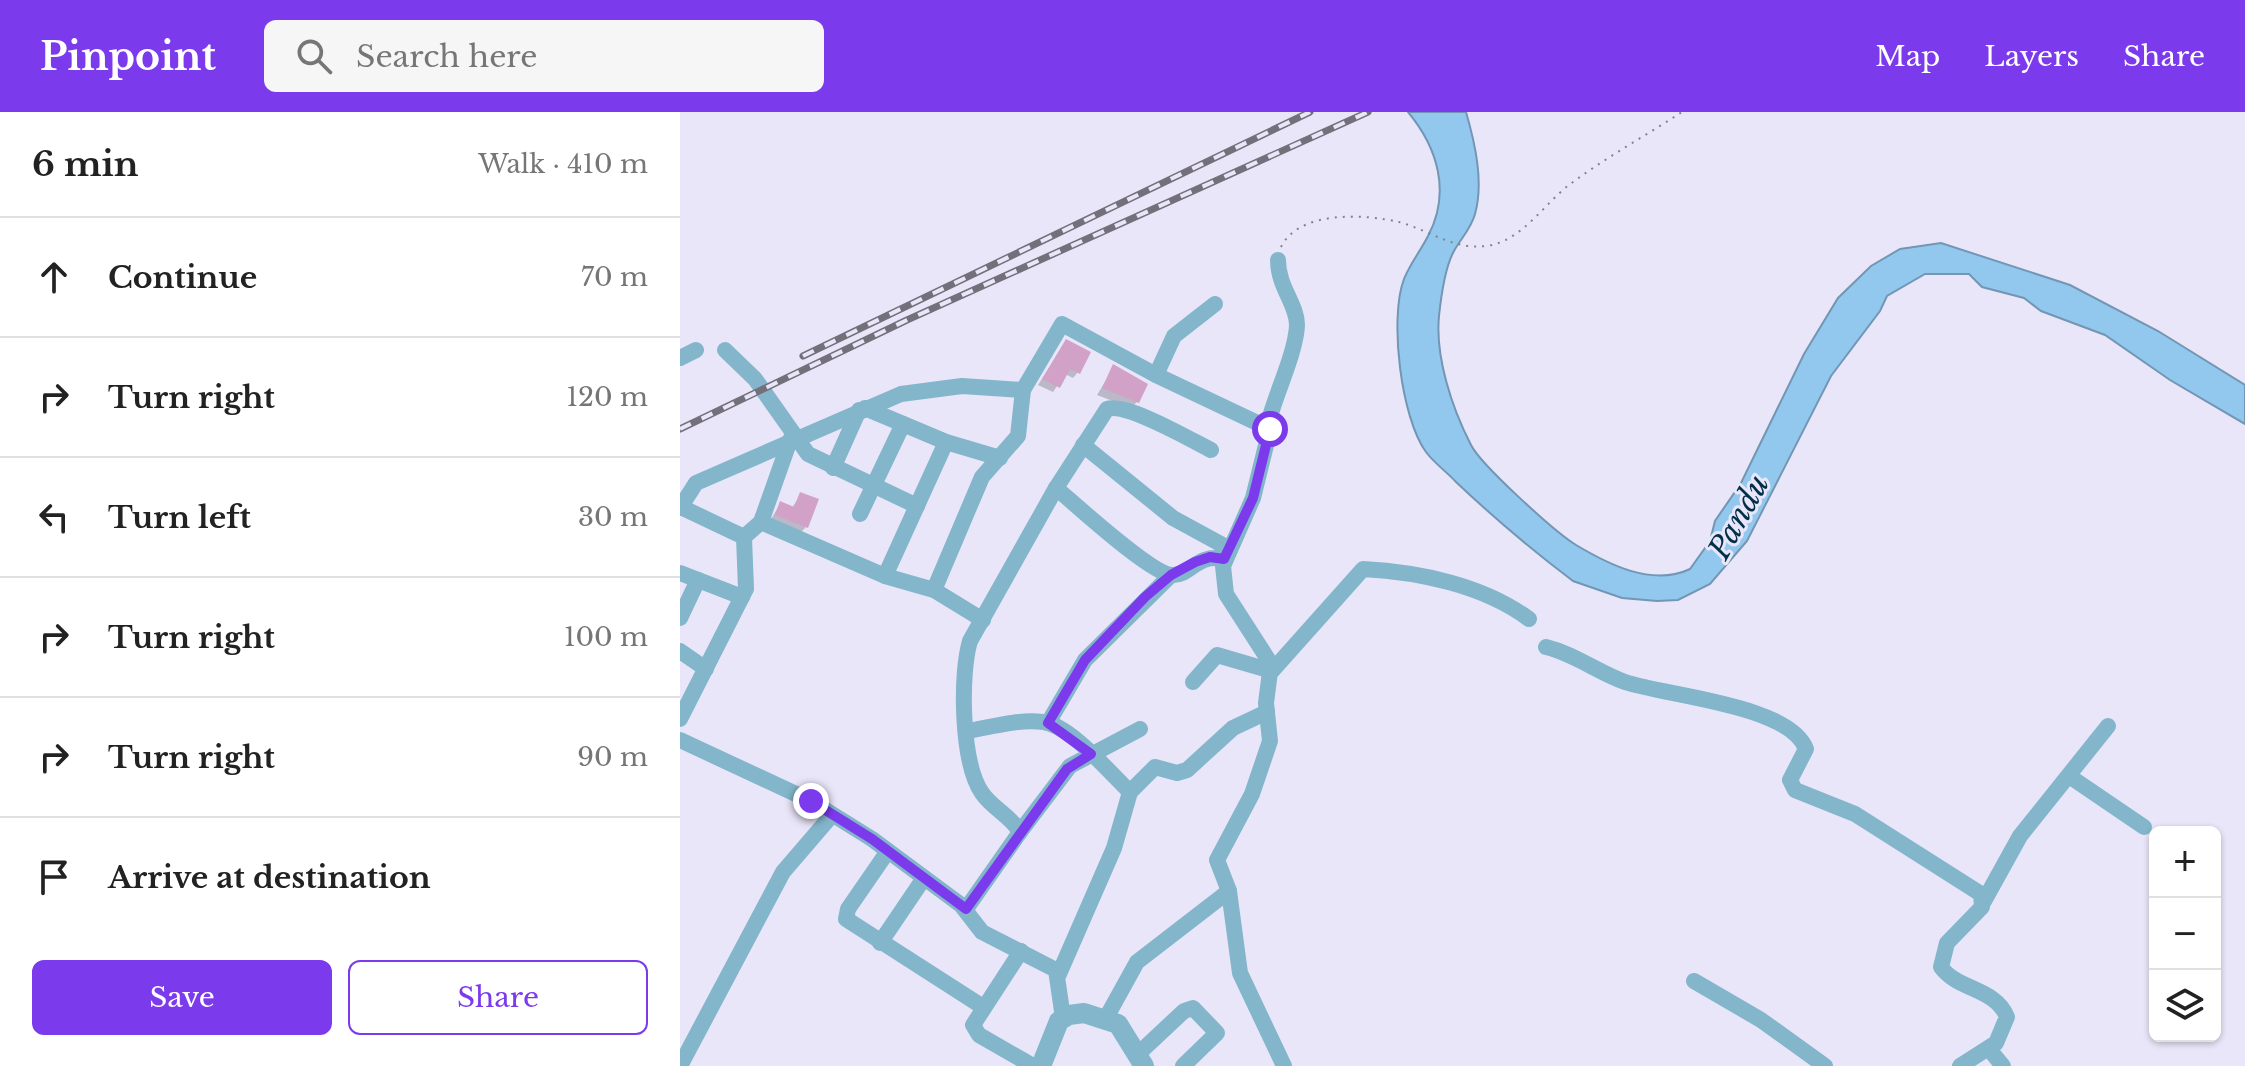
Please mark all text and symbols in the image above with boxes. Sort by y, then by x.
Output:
search box [264,20,824,92]
text: Pinpoint [40,33,216,80]
icon: search [292,34,336,78]
text: Search here [356,38,538,75]
text: Map [1875,39,1940,74]
text: Layers [1984,39,2079,74]
text: Share [2123,39,2205,74]
text: 6 min [32,143,139,185]
text: Walk · 410 m [478,148,648,180]
icon: ahead [32,255,76,299]
text: Continue [108,259,257,296]
text: 70 m [581,261,648,293]
icon: right [32,375,76,419]
text: Turn right [108,379,275,416]
text: 120 m [566,381,648,413]
route start [1252,411,1288,447]
water label: Pandu [1700,468,1777,566]
icon: left [32,495,76,539]
text: Turn left [108,499,251,536]
text: 30 m [578,501,648,533]
icon: right [32,615,76,659]
text: Turn right [108,619,275,656]
text: 100 m [564,621,648,653]
icon: right [32,735,76,779]
text: Turn right [108,739,275,776]
text: 90 m [577,741,648,773]
route end [793,783,829,819]
map controls [2149,826,2221,1042]
button: + [2149,826,2221,898]
icon: arrive [32,855,76,899]
text: Arrive at destination [108,859,431,896]
button: − [2149,898,2221,970]
button: Save [32,960,332,1035]
button: Share [348,960,648,1035]
button: layers [2149,970,2221,1042]

